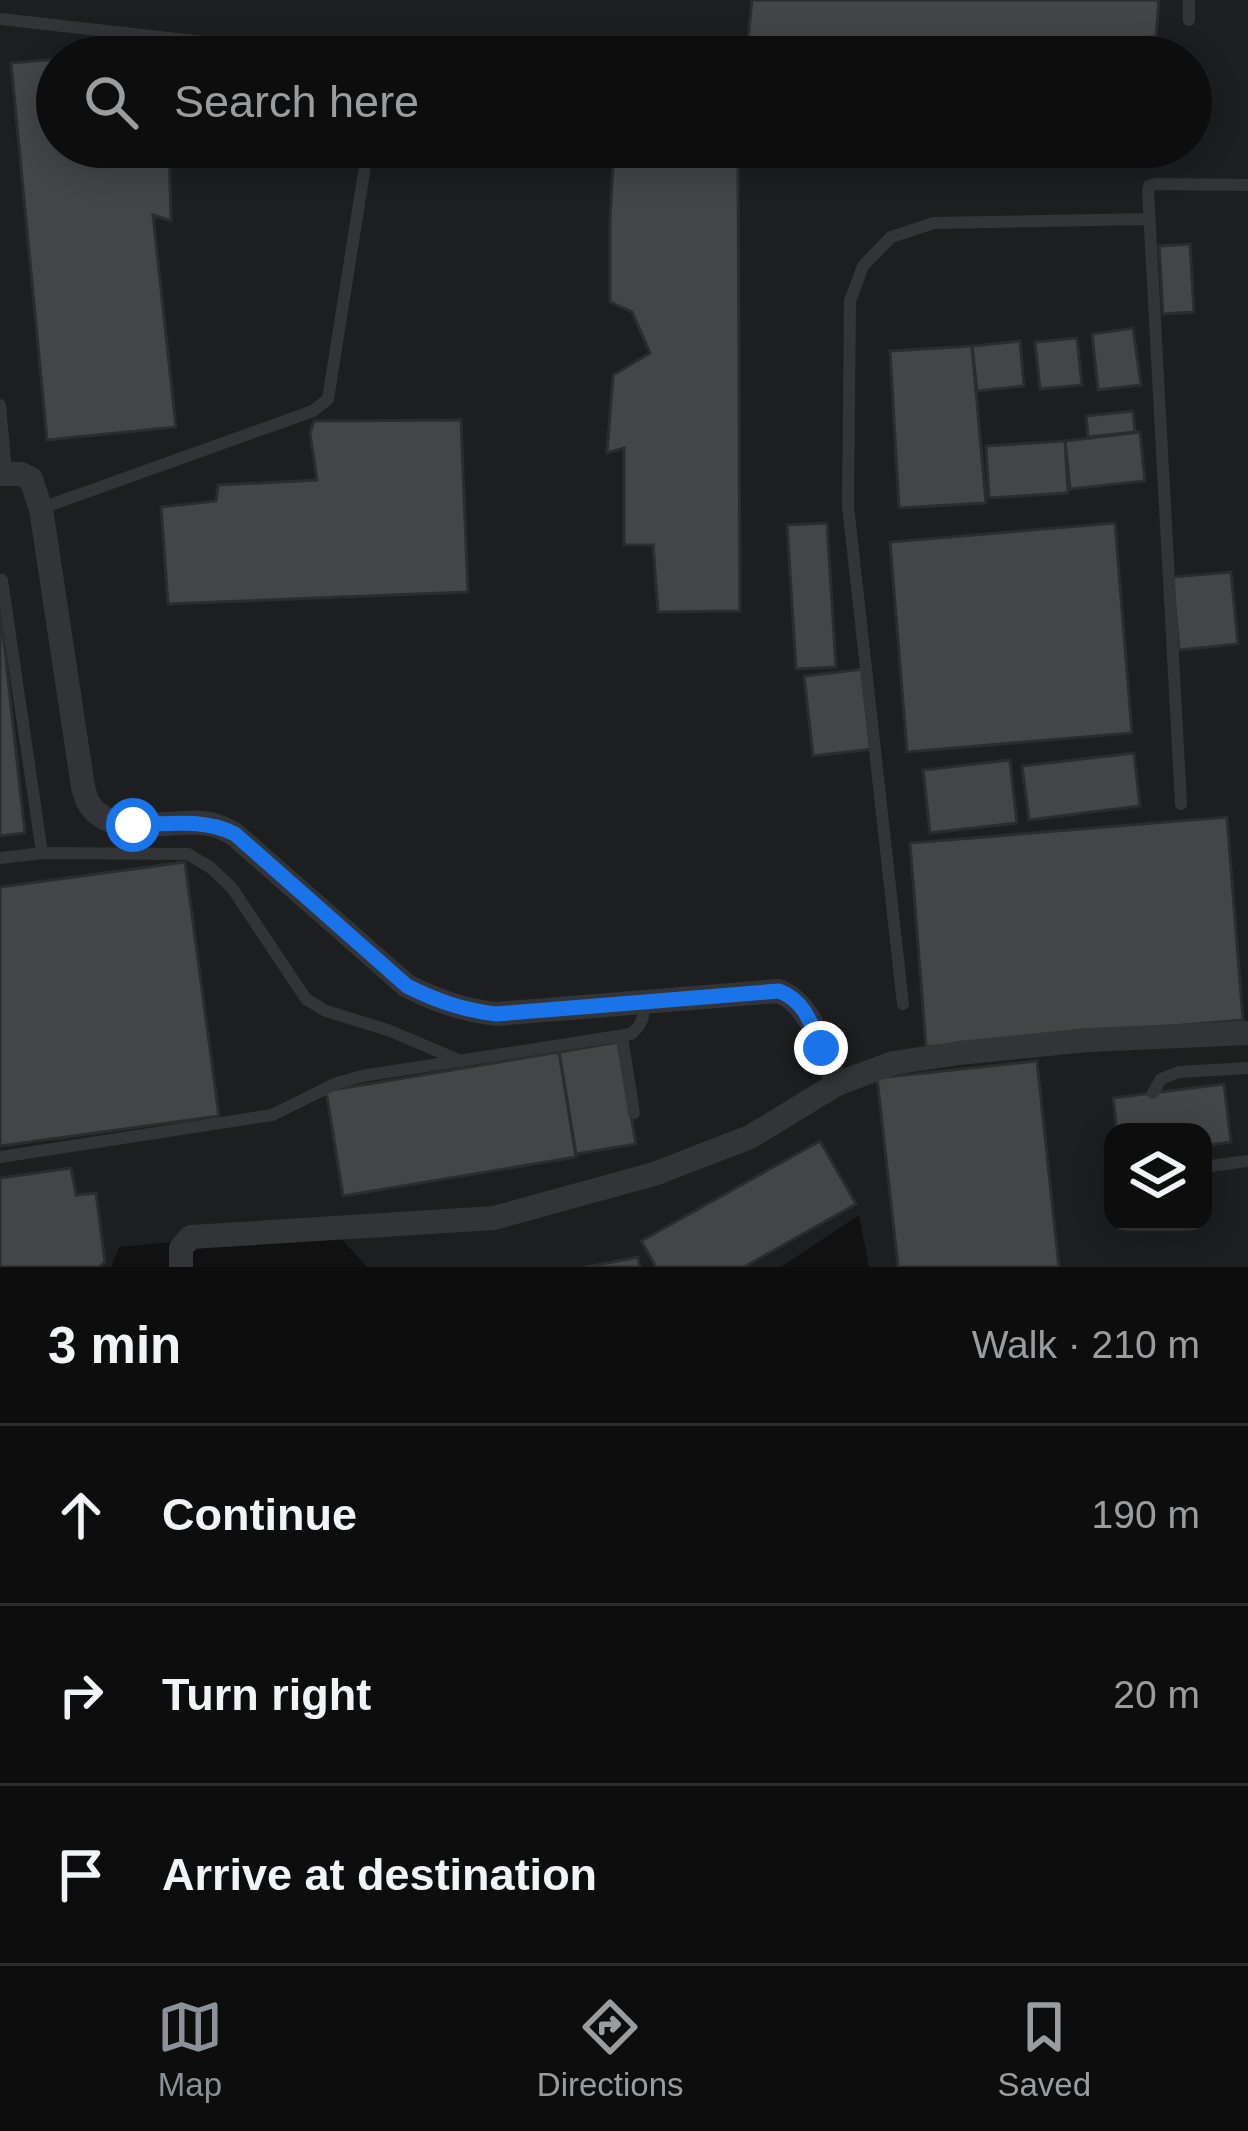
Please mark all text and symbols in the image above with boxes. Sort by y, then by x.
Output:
search box [36,36,1212,168]
icon: search [78,69,144,135]
text: Search here [174,76,419,127]
route start [106,798,160,852]
route end [794,1021,848,1075]
map controls [1104,1123,1212,1231]
button: layers [1104,1123,1212,1231]
text: 3 min [48,1317,181,1374]
text: Walk · 210 m [972,1323,1200,1366]
icon: ahead [48,1482,114,1548]
text: Continue [162,1489,357,1540]
text: 190 m [1092,1493,1200,1536]
icon: right [48,1662,114,1728]
text: Turn right [162,1669,371,1720]
text: 20 m [1113,1673,1200,1716]
icon: arrive [48,1842,114,1908]
text: Arrive at destination [162,1849,597,1900]
tab: Map [157,1994,223,2104]
tab: Directions [537,1994,684,2104]
tab: Saved [997,1994,1091,2104]

